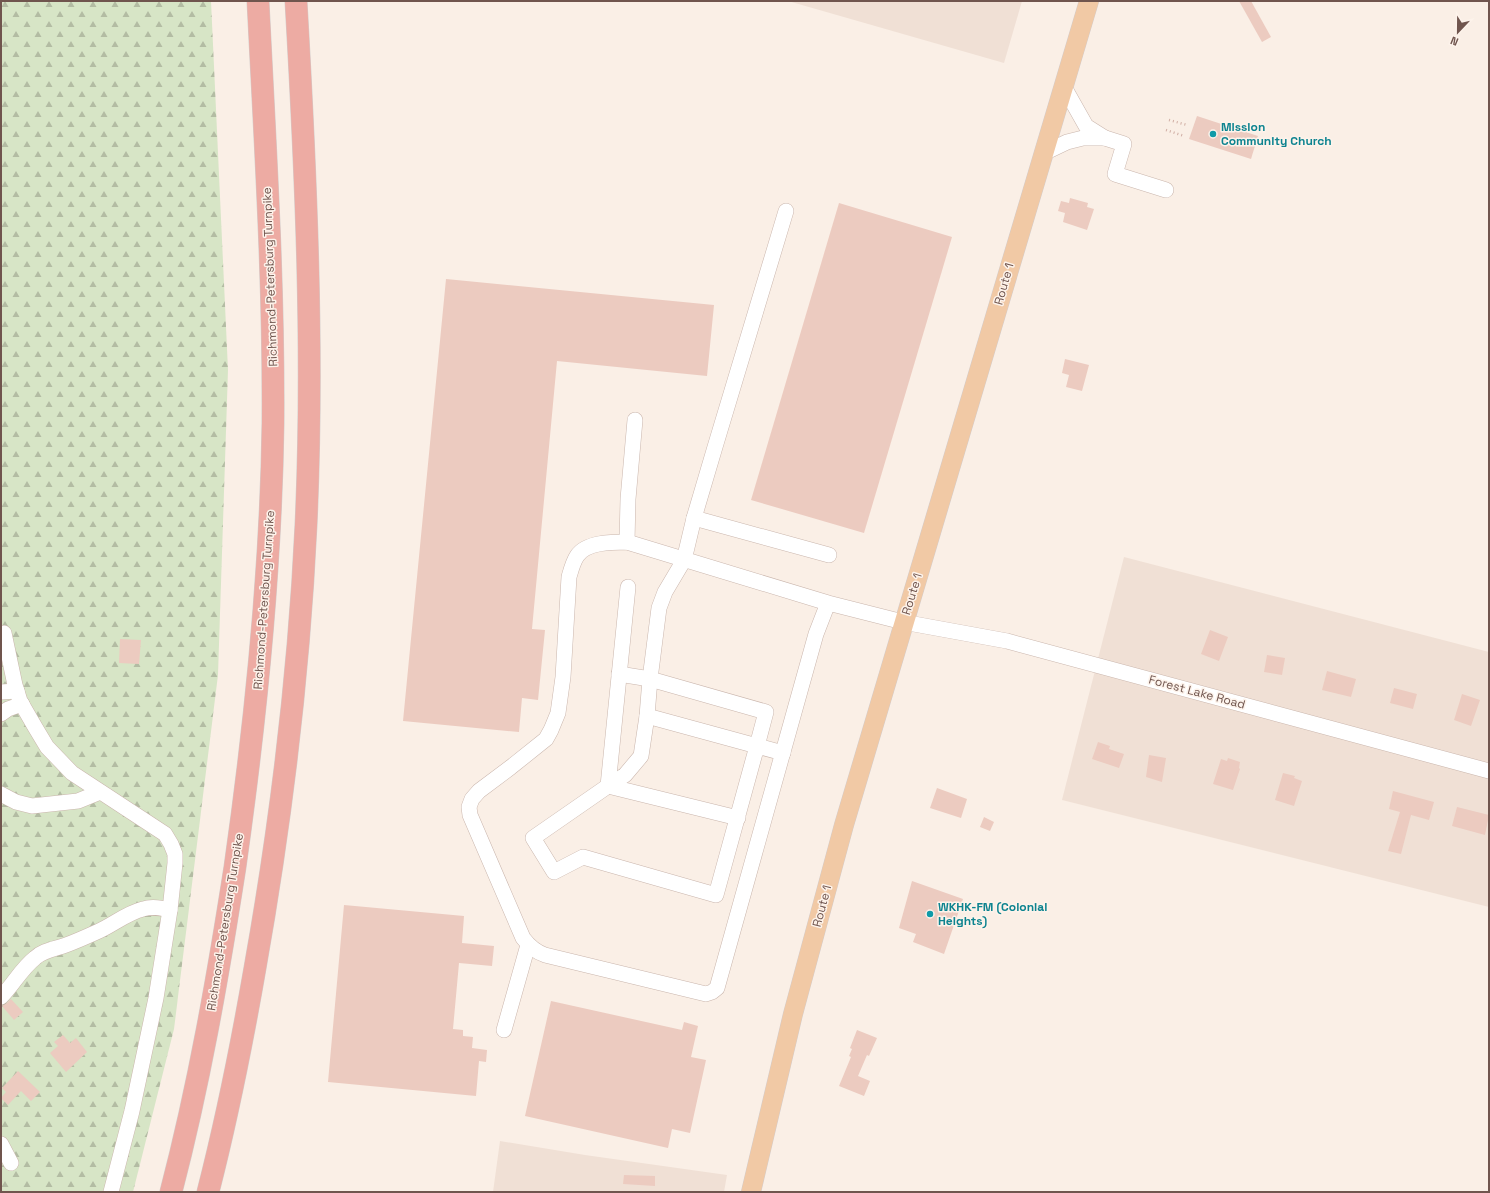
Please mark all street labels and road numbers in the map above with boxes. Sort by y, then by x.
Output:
street label: Richmond-Petersburg Turnpike [259,187,281,367]
street label: Route 1 [990,261,1018,307]
street label: Richmond-Petersburg Turnpike [250,510,278,690]
street label: Route 1 [898,571,926,617]
street label: Forest Lake Road [1147,671,1247,713]
street label: Richmond-Petersburg Turnpike [203,832,247,1012]
street label: Route 1 [809,883,835,929]

